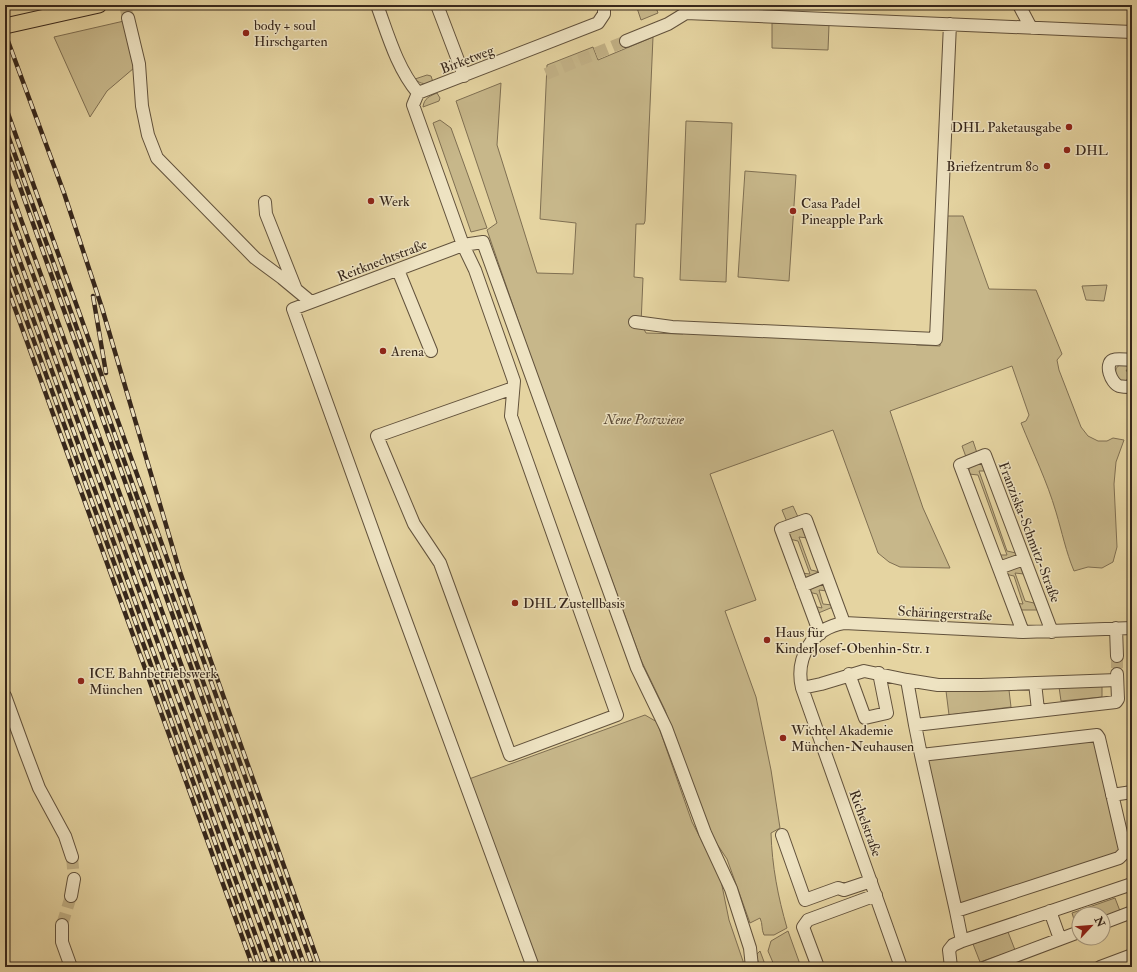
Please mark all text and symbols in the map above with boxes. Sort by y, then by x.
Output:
place label: body + soul Hirschgarten [254,17,328,50]
marker: body + soul Hirschgarten [241,28,251,38]
street label: Birketweg [438,41,497,77]
place label: DHL Paketausgabe [951,119,1061,136]
marker: DHL Paketausgabe [1064,122,1074,132]
place label: DHL [1075,142,1108,159]
marker: DHL [1062,145,1072,155]
place label: Briefzentrum 80 [946,158,1039,175]
marker: Briefzentrum 80 [1042,161,1052,171]
place label: Werk [378,193,410,210]
place label: Casa Padel Pineapple Park [801,195,884,229]
marker: Werk [366,196,376,206]
marker: Casa Padel Pineapple Park [788,206,798,216]
street label: Reitknechtstraße [335,235,430,285]
place label: Arena [390,343,424,360]
marker: Arena [378,346,388,356]
park label: Neue Postwiese [603,411,684,428]
street label: Franziska-Schmitz-Straße [995,459,1064,605]
place label: DHL Zustellbasis [523,595,625,612]
marker: DHL Zustellbasis [510,598,520,608]
street label: Schäringerstraße [897,603,993,624]
place label: Haus für KinderJosef-Obenhin-Str. 1 [775,624,930,657]
marker: Haus für KinderJosef-Obenhin-Str. 1 [762,635,772,645]
place label: ICE Bahnbetriebswerk München [89,665,217,698]
marker: ICE Bahnbetriebswerk München [76,676,86,686]
place label: Wichtel Akademie München-Neuhausen [790,722,914,755]
marker: Wichtel Akademie München-Neuhausen [778,733,788,743]
street label: Richelstraße [846,787,886,859]
north arrow [1071,906,1111,946]
text: N [1091,914,1108,930]

